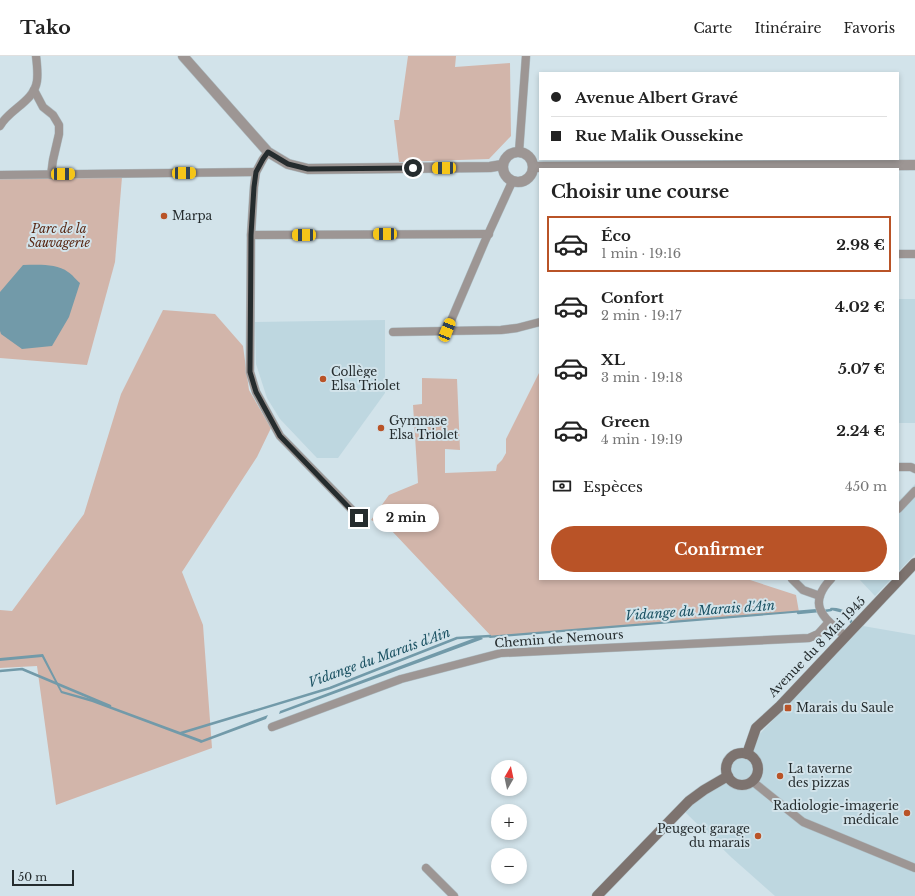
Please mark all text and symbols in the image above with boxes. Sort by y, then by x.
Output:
text: Tako [20,16,71,39]
text: Carte [693,19,732,37]
text: Itinéraire [754,19,821,37]
text: Favoris [843,19,895,37]
text: Avenue Albert Gravé [575,88,738,107]
text: Rue Malik Oussekine [575,126,743,145]
route start [404,159,422,177]
car [432,162,456,174]
car [172,167,196,179]
car [51,168,75,180]
text: Choisir une course [551,181,729,203]
place label: Marpa [172,208,213,223]
marker: Marpa [159,211,169,221]
park label: Parc de la Sauvagerie [28,221,90,250]
icon: car [553,226,589,262]
text: Éco [601,226,631,245]
car [373,228,397,240]
car [292,229,316,241]
text: 2.98 € [836,235,885,254]
text: 1 min · 19:16 [601,245,681,262]
icon: car [553,288,589,324]
text: Confort [601,288,664,307]
text: 4.02 € [835,297,885,316]
text: 2 min · 19:17 [601,307,681,324]
car [437,317,457,343]
icon: car [553,350,589,386]
text: XL [601,350,625,369]
text: 5.07 € [838,359,885,378]
place label: Collège Elsa Triolet [331,364,401,393]
text: 3 min · 19:18 [601,369,683,386]
marker: Collège Elsa Triolet [318,374,328,384]
icon: car [553,412,589,448]
text: Green [601,412,650,431]
place label: Gymnase Elsa Triolet [389,413,459,442]
text: 2.24 € [836,421,885,440]
marker: Gymnase Elsa Triolet [376,423,386,433]
text: 4 min · 19:19 [601,431,683,448]
icon: cash [551,475,573,497]
text: Espèces [583,477,643,496]
text: 450 m [845,478,887,495]
callout: 2 min [373,504,439,532]
route end [350,509,368,527]
text: 2 min [386,509,426,526]
button: Confirmer [551,526,887,572]
street label: Avenue du 8 Mai 1945 [764,593,869,701]
water label: Vidange du Marais d'Ain [625,597,775,624]
water label: Vidange du Marais d'Ain [306,624,453,691]
street label: Chemin de Nemours [494,627,624,650]
place label: Marais du Saule [796,700,894,715]
marker: Marais du Saule [783,703,793,713]
north arrow [491,760,527,796]
map controls [491,760,527,884]
place label: La taverne des pizzas [788,761,853,790]
marker: La taverne des pizzas [775,771,785,781]
place label: Radiologie-imagerie médicale [773,798,899,827]
button: + [491,804,527,840]
marker: Radiologie-imagerie médicale [902,808,912,818]
place label: Peugeot garage du marais [657,821,750,850]
marker: Peugeot garage du marais [753,831,763,841]
button: − [491,848,527,884]
scale bar [12,868,74,887]
text: 50 m [18,870,47,884]

